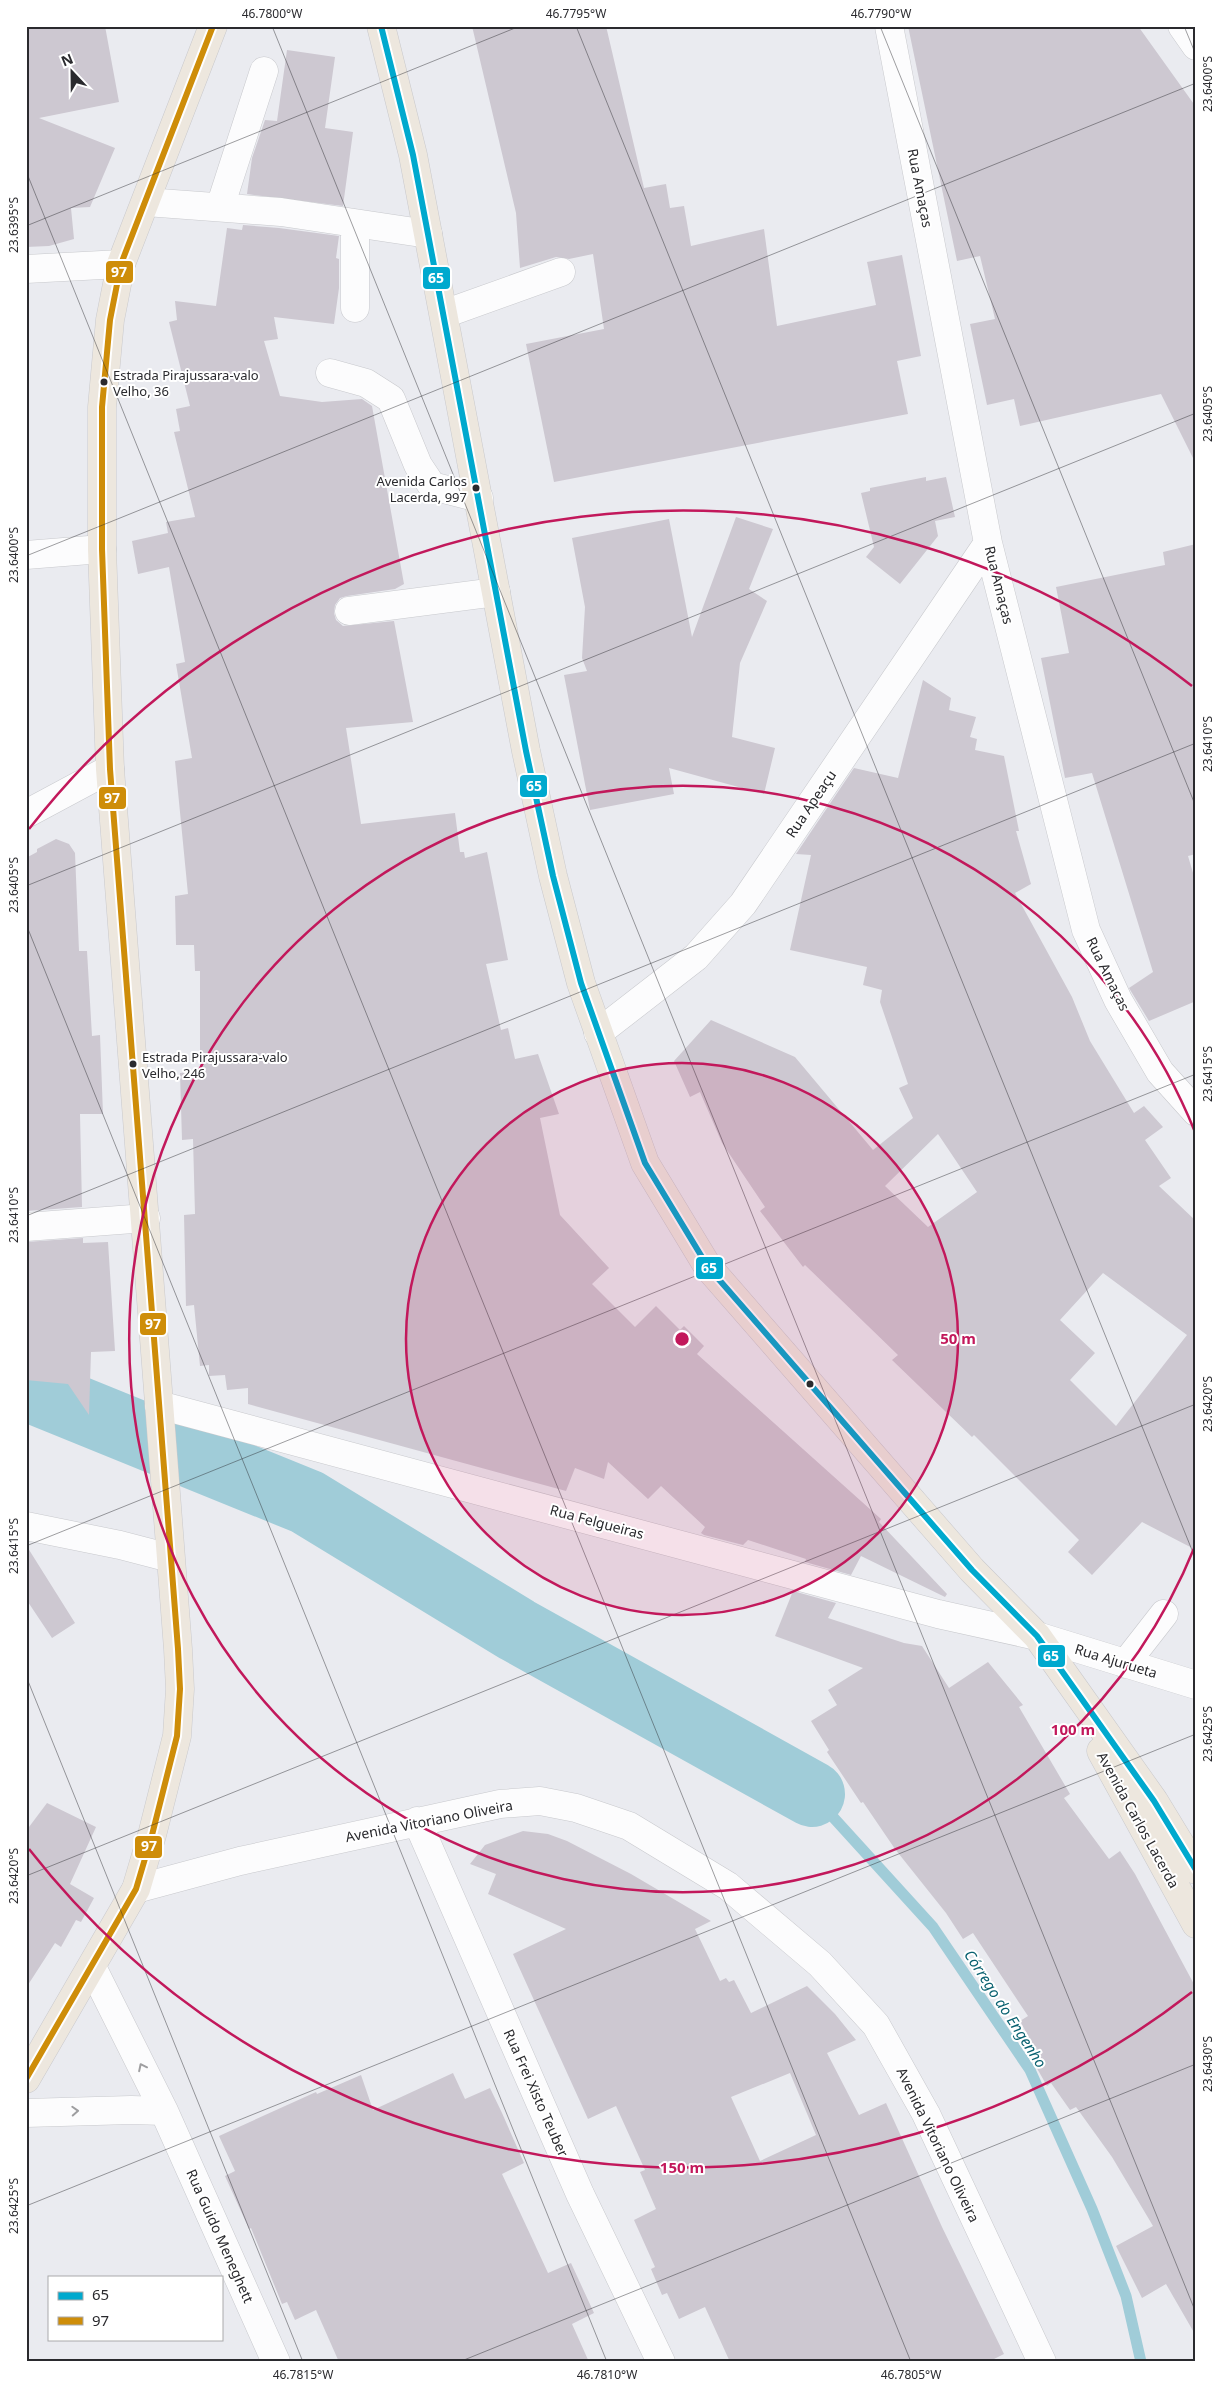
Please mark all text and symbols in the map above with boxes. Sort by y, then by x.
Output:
text: 46.7800°W [242,5,302,22]
text: 46.7795°W [546,5,606,22]
text: 46.7790°W [851,5,911,22]
north arrow [48,48,98,98]
text: N [58,49,76,70]
text: 23.6400°S [1199,56,1216,112]
street label: Rua Amaças [904,147,938,229]
text: 23.6395°S [5,197,22,253]
line badge: 97 [105,260,134,284]
text: 97 [111,262,127,281]
line badge: 65 [422,266,451,290]
text: 65 [428,268,444,287]
place label: Estrada Pirajussara-valo Velho, 36 [113,366,259,400]
marker: Estrada Pirajussara-valo Velho, 36 [99,377,109,387]
text: 23.6405°S [1199,386,1216,442]
place label: Avenida Carlos Lacerda, 997 [376,472,467,506]
marker: Avenida Carlos Lacerda, 997 [471,483,481,493]
text: 23.6400°S [5,527,22,583]
street label: Rua Amaças [981,544,1018,626]
text: 23.6410°S [1199,716,1216,772]
street label: Rua Apeaçu [781,766,840,841]
line badge: 65 [519,774,548,798]
text: 65 [526,776,542,795]
line badge: 97 [98,786,127,810]
text: 97 [104,788,120,807]
text: 23.6405°S [5,857,22,913]
street label: Rua Amaças [1082,934,1135,1014]
text: 23.6415°S [1199,1046,1216,1102]
place label: Estrada Pirajussara-valo Velho, 246 [142,1048,288,1082]
marker: Estrada Pirajussara-valo Velho, 246 [128,1059,138,1069]
text: 23.6410°S [5,1187,22,1243]
line badge: 65 [695,1256,724,1280]
text: 65 [701,1258,717,1277]
line badge: 97 [139,1312,167,1336]
text: 97 [145,1314,161,1333]
text: 50 m [940,1328,976,1348]
centre of rings [673,1330,691,1348]
text: 23.6420°S [1199,1376,1216,1432]
unlabelled marker [805,1379,815,1389]
street label: Rua Felgueiras [548,1500,646,1543]
text: 23.6415°S [5,1518,22,1574]
street label: Rua Ajurueta [1073,1639,1160,1682]
line badge: 65 [1037,1644,1066,1668]
text: 65 [1043,1646,1059,1665]
text: 23.6425°S [1199,1706,1216,1762]
text: 100 m [1051,1719,1095,1739]
street label: Avenida Carlos Lacerda [1093,1748,1184,1891]
street label: Avenida Vitoriano Oliveira [344,1795,514,1846]
line badge: 97 [134,1835,163,1859]
text: 97 [141,1836,157,1855]
text: 23.6420°S [5,1848,22,1904]
water label: Córrego do Engenho [960,1946,1051,2071]
street label: Rua Frei Xisto Teuber [500,2026,573,2160]
text: 23.6430°S [1199,2036,1216,2092]
one-way arrow [138,2064,148,2073]
street label: Avenida Vitoriano Oliveira [893,2064,984,2225]
one-way arrow [71,2106,79,2117]
text: 150 m [660,2157,704,2177]
street label: Rua Guido Meneghett [182,2166,259,2306]
text: 23.6425°S [5,2178,22,2234]
legend [48,2276,222,2340]
text: 65 [92,2284,109,2304]
text: 97 [92,2310,109,2330]
text: 46.7815°W [273,2366,333,2383]
text: 46.7810°W [577,2366,637,2383]
text: 46.7805°W [881,2366,941,2383]

